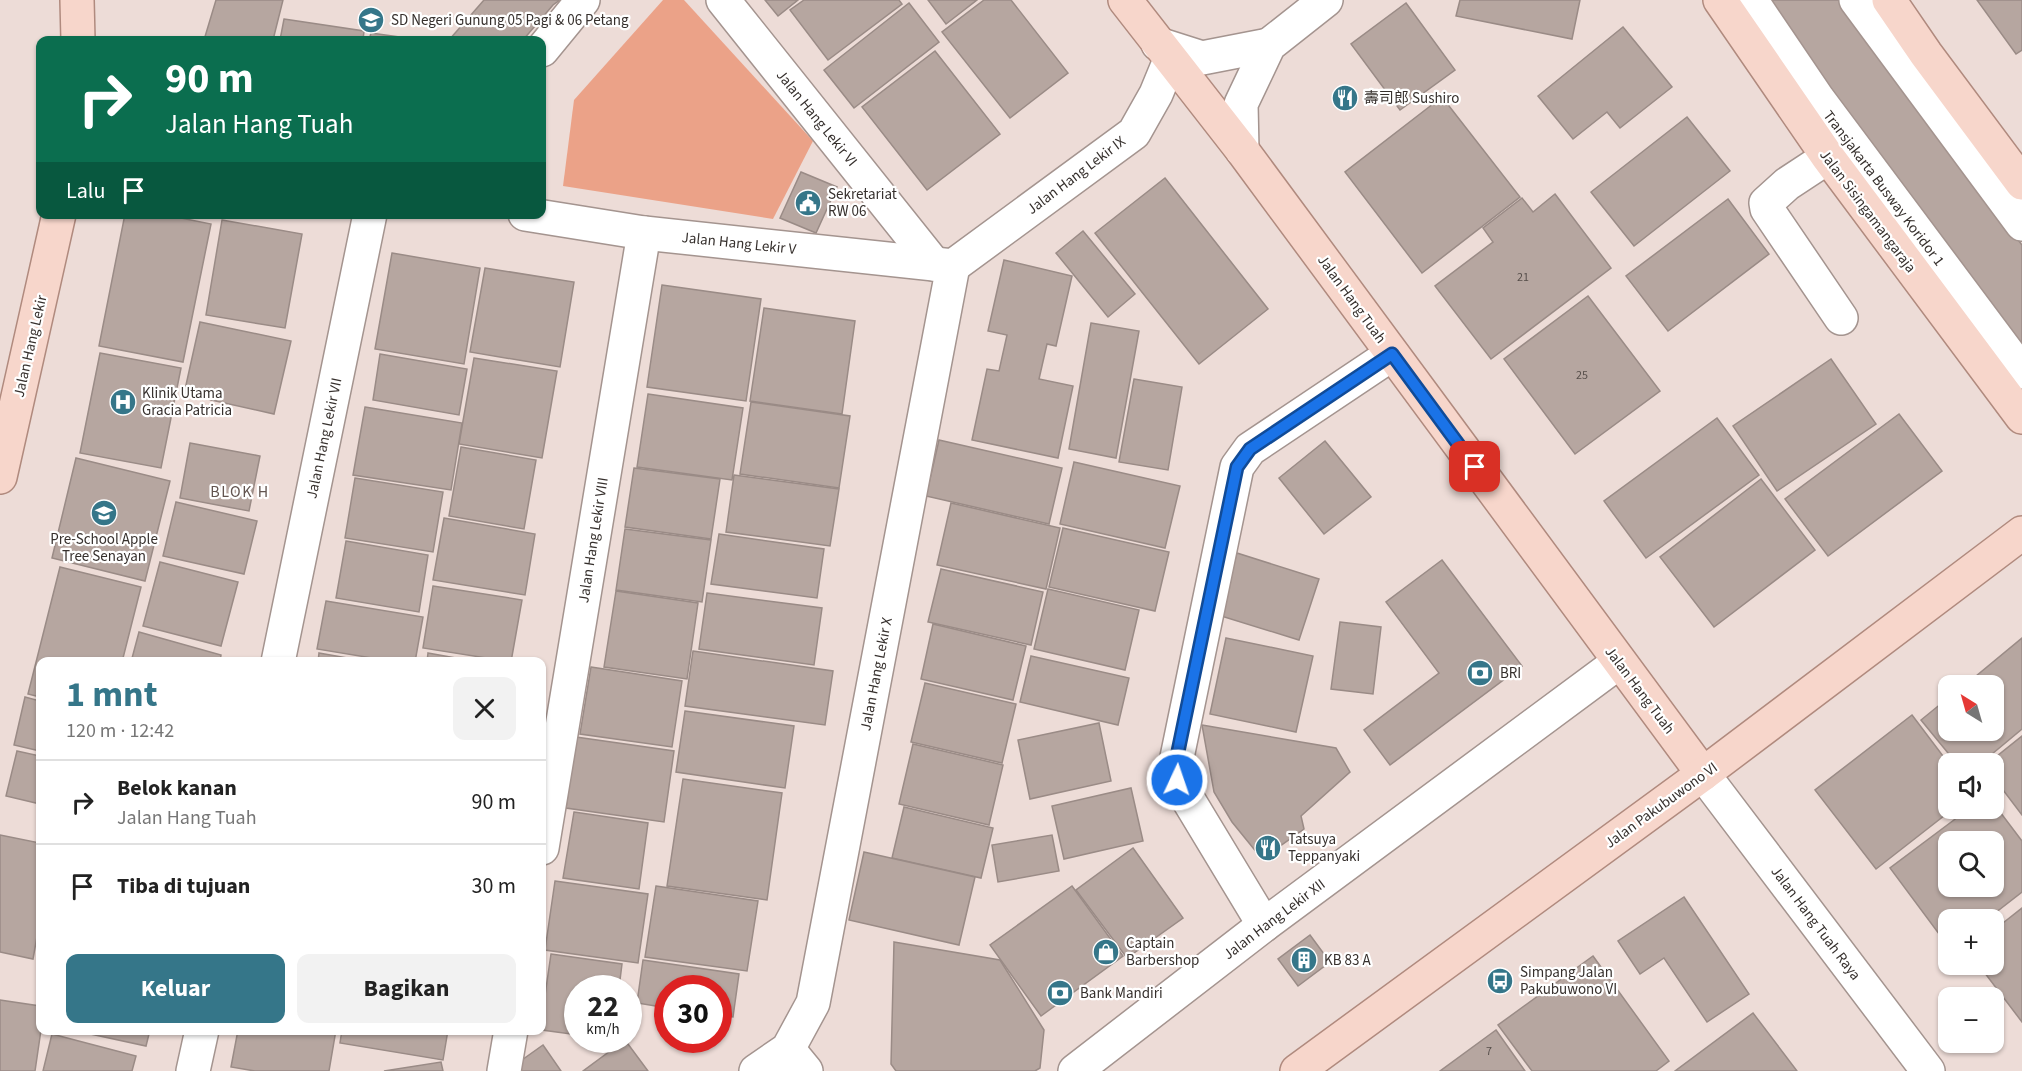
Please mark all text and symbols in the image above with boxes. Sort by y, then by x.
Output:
school or university icon: SD Negeri Gunung 05 Pagi & 06 Petang [356,5,386,35]
place label: SD Negeri Gunung 05 Pagi & 06 Petang [391,10,629,31]
text: 90 m [165,49,254,109]
icon: right [66,60,144,138]
street label: Jalan Hang Lekir VI [771,65,862,171]
restaurant icon: 壽司郎 Sushiro [1330,83,1360,113]
place label: 壽司郎 Sushiro [1364,88,1460,109]
text: Jalan Hang Tuah [165,105,353,144]
street label: Transjakarta Busway Koridor 1 [1818,106,1949,271]
street label: Jalan Hang Lekir IX [1022,131,1130,220]
street label: Jalan Sisingamangaraja [1814,146,1921,277]
icon: arrive [117,174,150,207]
text: Lalu [66,175,105,207]
place label: Sekretariat RW 06 [828,184,897,222]
public building icon: Sekretariat RW 06 [793,188,823,218]
street label: Jalan Hang Lekir V [681,227,798,260]
street label: Jalan Hang Tuah [1312,251,1391,348]
house number: 21 [1517,269,1529,286]
street label: Jalan Hang Lekir [9,292,53,399]
house number: 25 [1576,367,1588,384]
street label: Jalan Hang Lekir VII [301,376,348,500]
place label: Klinik Utama Gracia Patricia [142,383,232,421]
hospital icon: Klinik Utama Gracia Patricia [108,387,138,417]
pin [1449,441,1500,492]
icon: arrive [1458,450,1491,483]
street label: Jalan Hang Lekir VIII [573,476,614,604]
district label: BLOK H [210,481,270,503]
school or university icon: Pre-School Apple Tree Senayan [89,498,119,528]
place label: Pre-School Apple Tree Senayan [50,529,158,567]
street label: Jalan Hang Lekir X [855,615,898,733]
street label: Jalan Hang Tuah [1600,642,1679,738]
bank icon: BRI [1465,658,1495,688]
place label: BRI [1500,663,1521,684]
text: 1 mnt [66,669,157,720]
north arrow [1938,675,2004,741]
map controls [1938,675,2004,1053]
button: close [453,677,516,740]
text: 120 m · 12:42 [66,717,174,745]
position arrow [1145,748,1209,812]
button: sound [1938,753,2004,819]
street label: Jalan Pakubuwono VI [1601,757,1722,853]
text: Belok kanan [117,772,237,804]
icon: right [66,786,99,819]
text: 90 m [471,786,516,818]
text: Jalan Hang Tuah [117,804,257,832]
place label: Tatsuya Teppanyaki [1288,829,1360,867]
button: search [1938,831,2004,897]
restaurant icon: Tatsuya Teppanyaki [1253,833,1283,863]
street label: Jalan Hang Tuah Raya [1766,862,1866,985]
icon: arrive [66,870,99,903]
text: Tiba di tujuan [117,870,250,902]
text: 30 m [471,870,516,902]
street label: Jalan Hang Lekir XII [1219,874,1330,965]
button: + [1938,909,2004,975]
place label: Captain Barbershop [1126,933,1199,971]
shop icon: Captain Barbershop [1091,937,1121,967]
building icon: KB 83 A [1289,945,1319,975]
place label: KB 83 A [1324,950,1371,971]
button: Keluar [66,954,285,1023]
button: Bagikan [297,954,516,1023]
place label: Simpang Jalan Pakubuwono VI [1520,962,1617,1000]
bus stop icon: Simpang Jalan Pakubuwono VI [1485,966,1515,996]
speed limit sign: 30 [654,975,732,1053]
bank icon: Bank Mandiri [1045,978,1075,1008]
place label: Bank Mandiri [1080,983,1163,1004]
text: 22 [587,985,619,1028]
button: − [1938,987,2004,1053]
text: km/h [586,1019,620,1040]
house number: 7 [1486,1043,1492,1060]

